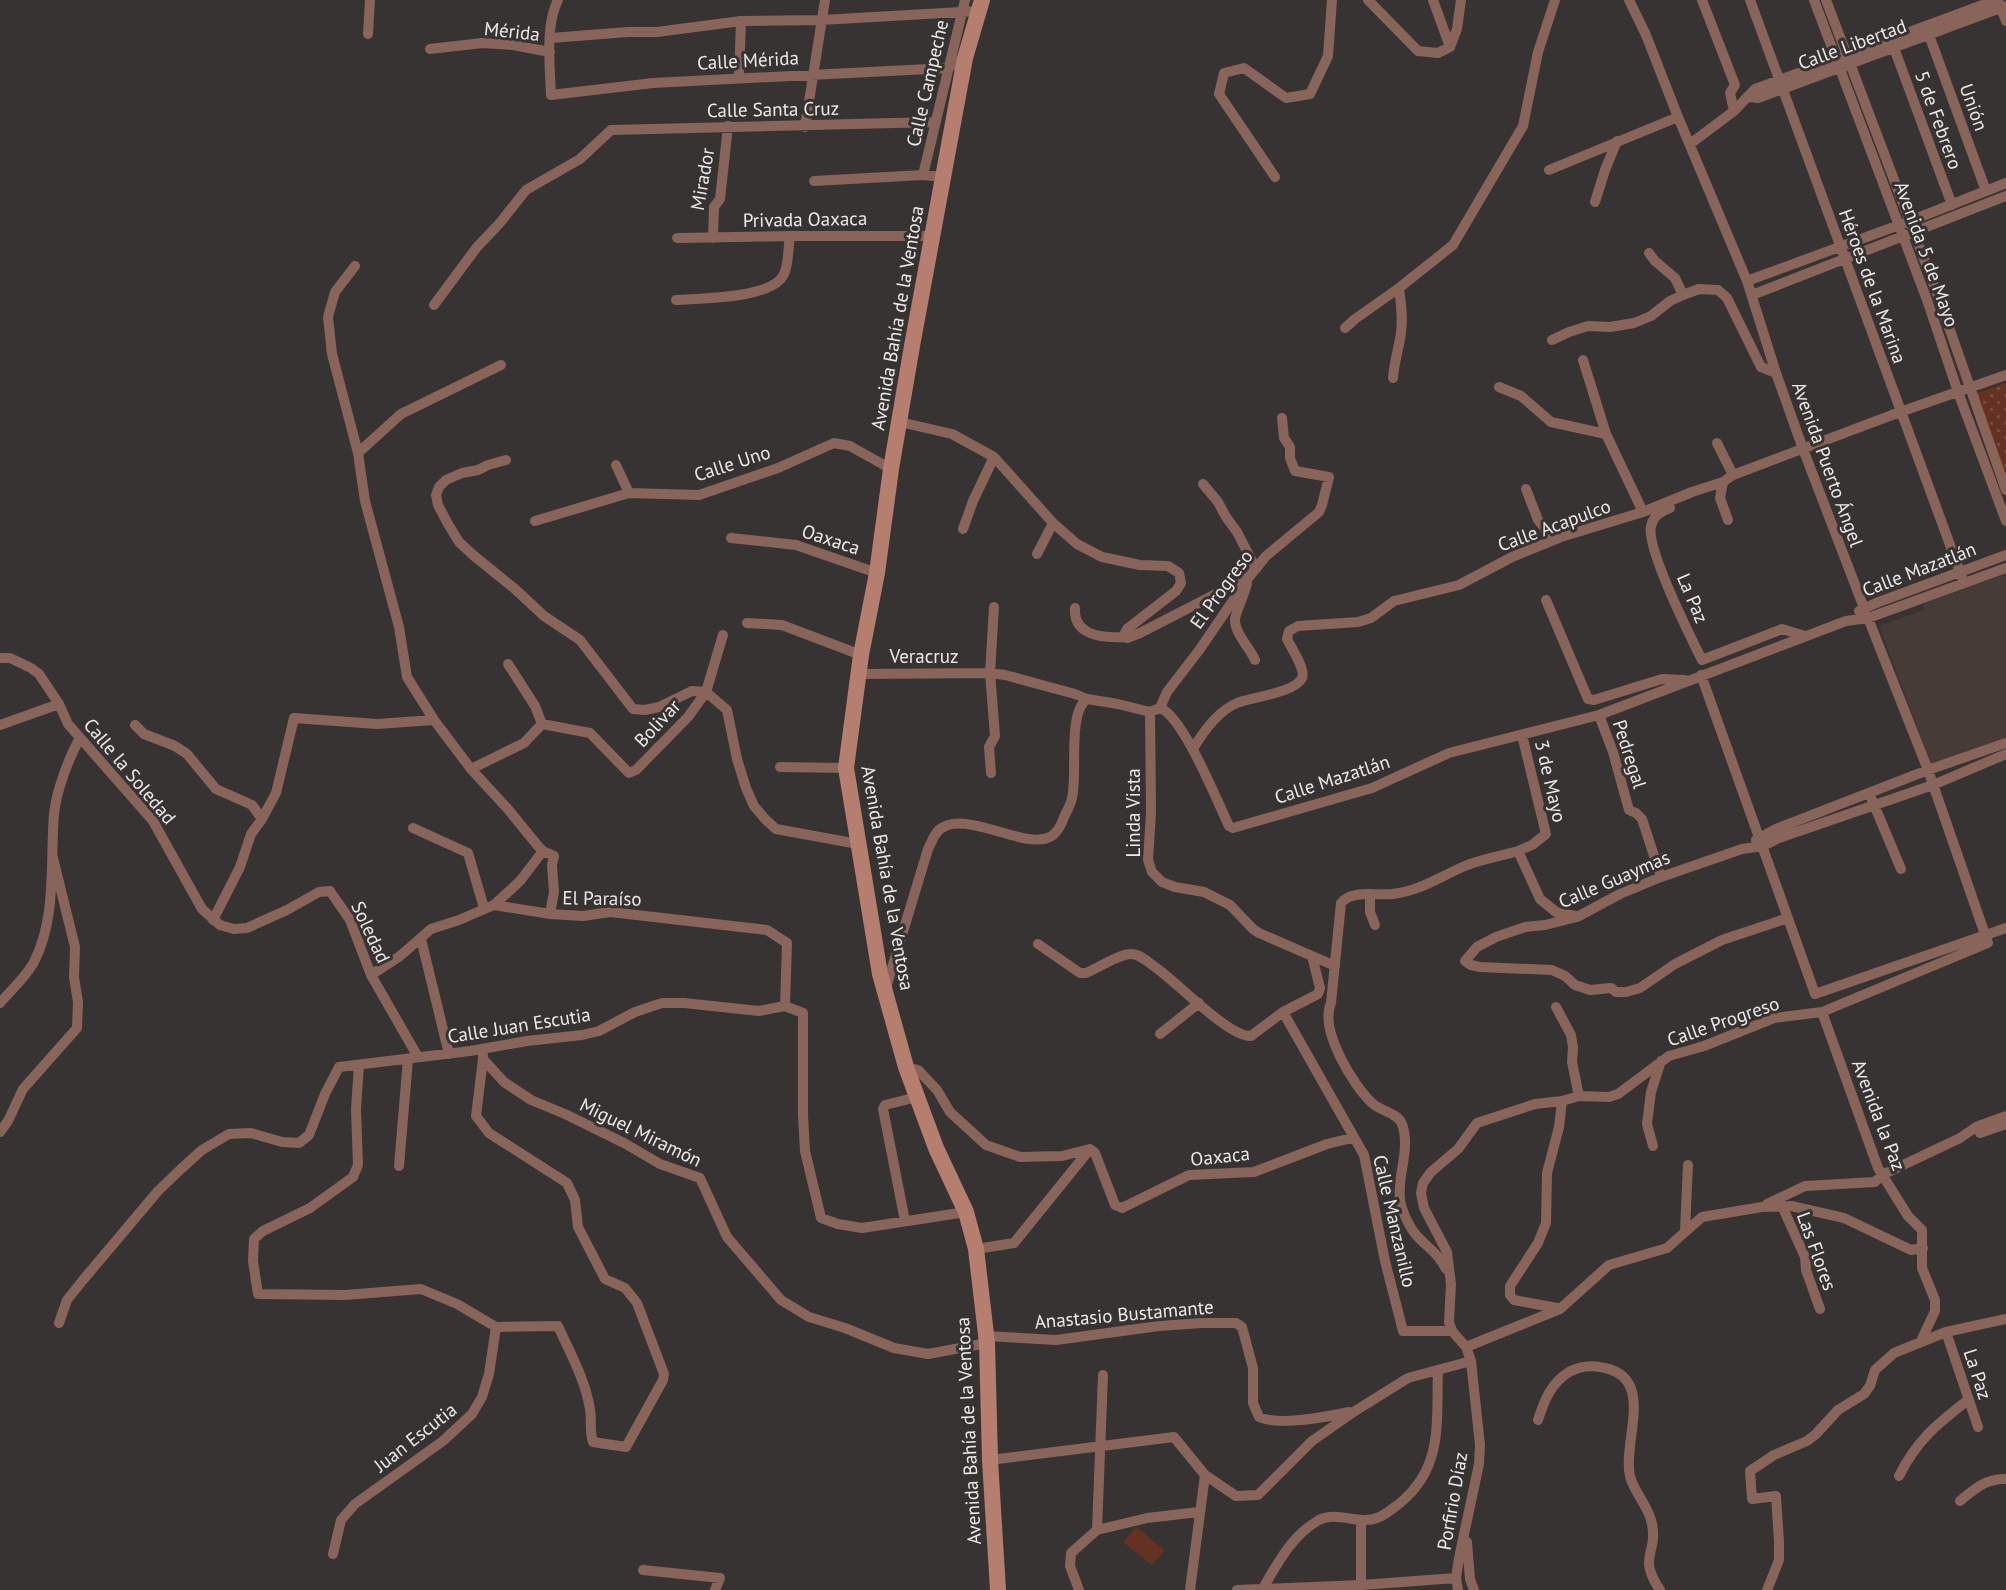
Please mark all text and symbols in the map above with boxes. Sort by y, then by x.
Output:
street label: Calle Libertad [1794,13,1910,75]
street label: Mérida [483,16,541,46]
street label: Calle Campeche [901,17,953,149]
street label: Calle Mérida [697,45,799,75]
street label: 5 de Febrero [1910,68,1968,172]
street label: Unión [1954,80,1994,134]
street label: Calle Santa Cruz [707,96,839,122]
street label: Mirador [685,145,719,212]
street label: Avenida 5 de Mayo [1890,178,1964,330]
street label: Avenida Bahía de la Ventosa [865,204,929,432]
street label: Héroes de la Marina [1834,205,1912,367]
street label: Privada Oaxaca [743,206,867,232]
street label: Avenida Puerto Ángel [1787,378,1869,550]
street label: Calle Uno [691,439,773,487]
street label: Calle Acapulco [1494,493,1614,557]
street label: Oaxaca [799,518,863,560]
street label: Calle Mazatlán [1859,536,1979,602]
street label: El Progreso [1184,545,1258,633]
street label: La Paz [1672,569,1714,627]
street label: Veracruz [889,644,959,668]
street label: Bolivar [629,694,686,752]
street label: Calle la Soledad [79,713,181,829]
street label: Pedregal [1608,717,1653,792]
street label: 3 de Mayo [1530,738,1572,824]
street label: Calle Mazatlán [1271,749,1393,809]
street label: Avenida Bahía de la Ventosa [856,764,920,992]
street label: Linda Vista [1121,768,1145,858]
street label: Calle Guaymas [1555,845,1673,913]
street label: El Paraíso [562,885,642,911]
street label: Soledad [346,897,396,967]
street label: Calle Progreso [1664,991,1782,1051]
street label: Calle Juan Escutia [446,1002,592,1048]
street label: Avenida la Paz [1847,1056,1911,1174]
street label: Miguel Miramón [576,1092,706,1172]
street label: Oaxaca [1189,1141,1251,1171]
street label: Calle Manzanillo [1368,1152,1422,1290]
street label: Las Flores [1792,1209,1842,1293]
street label: Anastasio Bustamante [1034,1294,1214,1334]
street label: Avenida Bahía de la Ventosa [950,1317,986,1545]
street label: La Paz [1959,1346,1997,1402]
street label: Juan Escutia [368,1397,461,1477]
street label: Porfirio Díaz [1432,1450,1472,1552]

